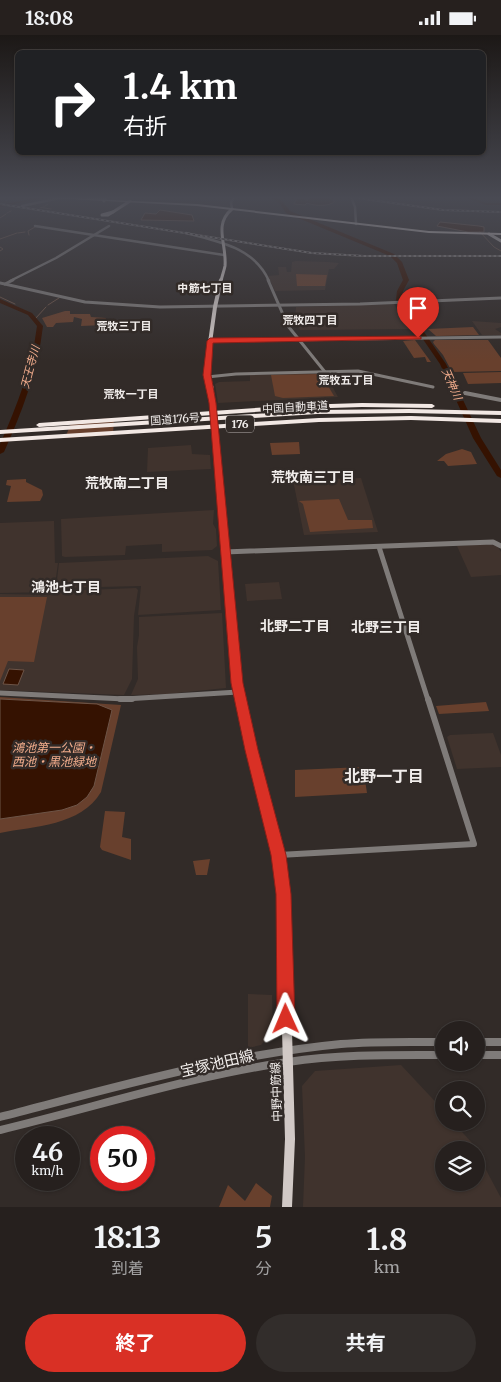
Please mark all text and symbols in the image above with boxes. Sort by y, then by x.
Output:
text: 18:08 [25,6,73,30]
text: 1.4 km [123,65,237,109]
icon: right [40,70,105,135]
text: 右折 [123,112,167,140]
district label: 中筋七丁目 [178,281,233,295]
pin [397,287,439,338]
icon: arrive [404,294,432,322]
district label: 荒牧四丁目 [283,313,338,327]
district label: 荒牧三丁目 [97,319,152,333]
water label: 天王寺川 [18,343,43,390]
water label: 天神川 [439,366,466,403]
district label: 荒牧五丁目 [319,373,374,387]
district label: 荒牧一丁目 [104,387,159,401]
street label: 中国自動車道 [262,398,328,416]
street label: 国道176号 [150,410,200,428]
road number: 176 [226,415,254,433]
district label: 荒牧南三丁目 [271,468,355,486]
district label: 荒牧南二丁目 [85,474,169,492]
district label: 鴻池七丁目 [31,578,101,596]
district label: 北野二丁目 [260,617,330,635]
district label: 北野三丁目 [351,618,421,636]
park label: 鴻池第一公園・ 西池・黒池緑地 [12,740,98,769]
district label: 北野一丁目 [344,766,424,786]
position arrow [259,992,311,1044]
map controls [435,1021,485,1191]
button: sound [435,1021,485,1071]
street label: 宝塚池田線 [178,1045,256,1081]
street label: 中野中筋線 [267,1062,285,1122]
button: search [435,1081,485,1131]
speed limit sign: 50 [90,1126,155,1191]
text: 46 [32,1136,63,1168]
button: layers [435,1141,485,1191]
text: km/h [32,1163,63,1178]
text: 18:13 [94,1218,162,1256]
text: 5 [255,1218,273,1256]
text: 1.8 [366,1220,407,1258]
text: km [374,1257,400,1277]
text: 到着 [112,1258,144,1278]
text: 分 [256,1258,272,1278]
button: 終了 [25,1314,246,1372]
button: 共有 [256,1314,476,1372]

